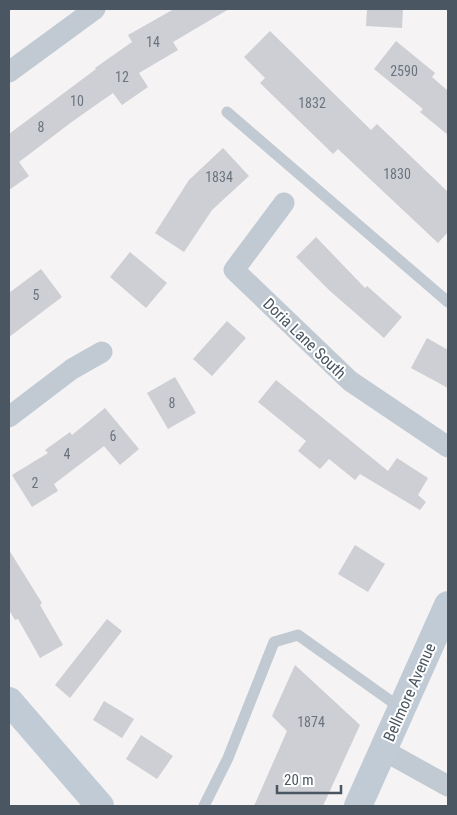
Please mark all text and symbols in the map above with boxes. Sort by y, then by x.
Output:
house number: 14 [146,34,160,50]
house number: 2590 [390,63,418,79]
house number: 12 [115,69,129,85]
house number: 10 [70,93,84,109]
house number: 1832 [298,95,326,111]
house number: 8 [38,119,45,135]
house number: 1830 [383,166,411,182]
house number: 1834 [205,169,233,185]
house number: 5 [33,287,40,303]
street label: Doria Lane South [259,294,350,383]
house number: 8 [169,395,176,411]
house number: 6 [110,428,117,444]
house number: 4 [64,446,71,462]
house number: 2 [32,475,39,491]
street label: Bellmore Avenue [379,640,440,744]
house number: 1874 [297,714,325,730]
scale bar [277,762,341,794]
text: 20 m [284,771,314,789]

